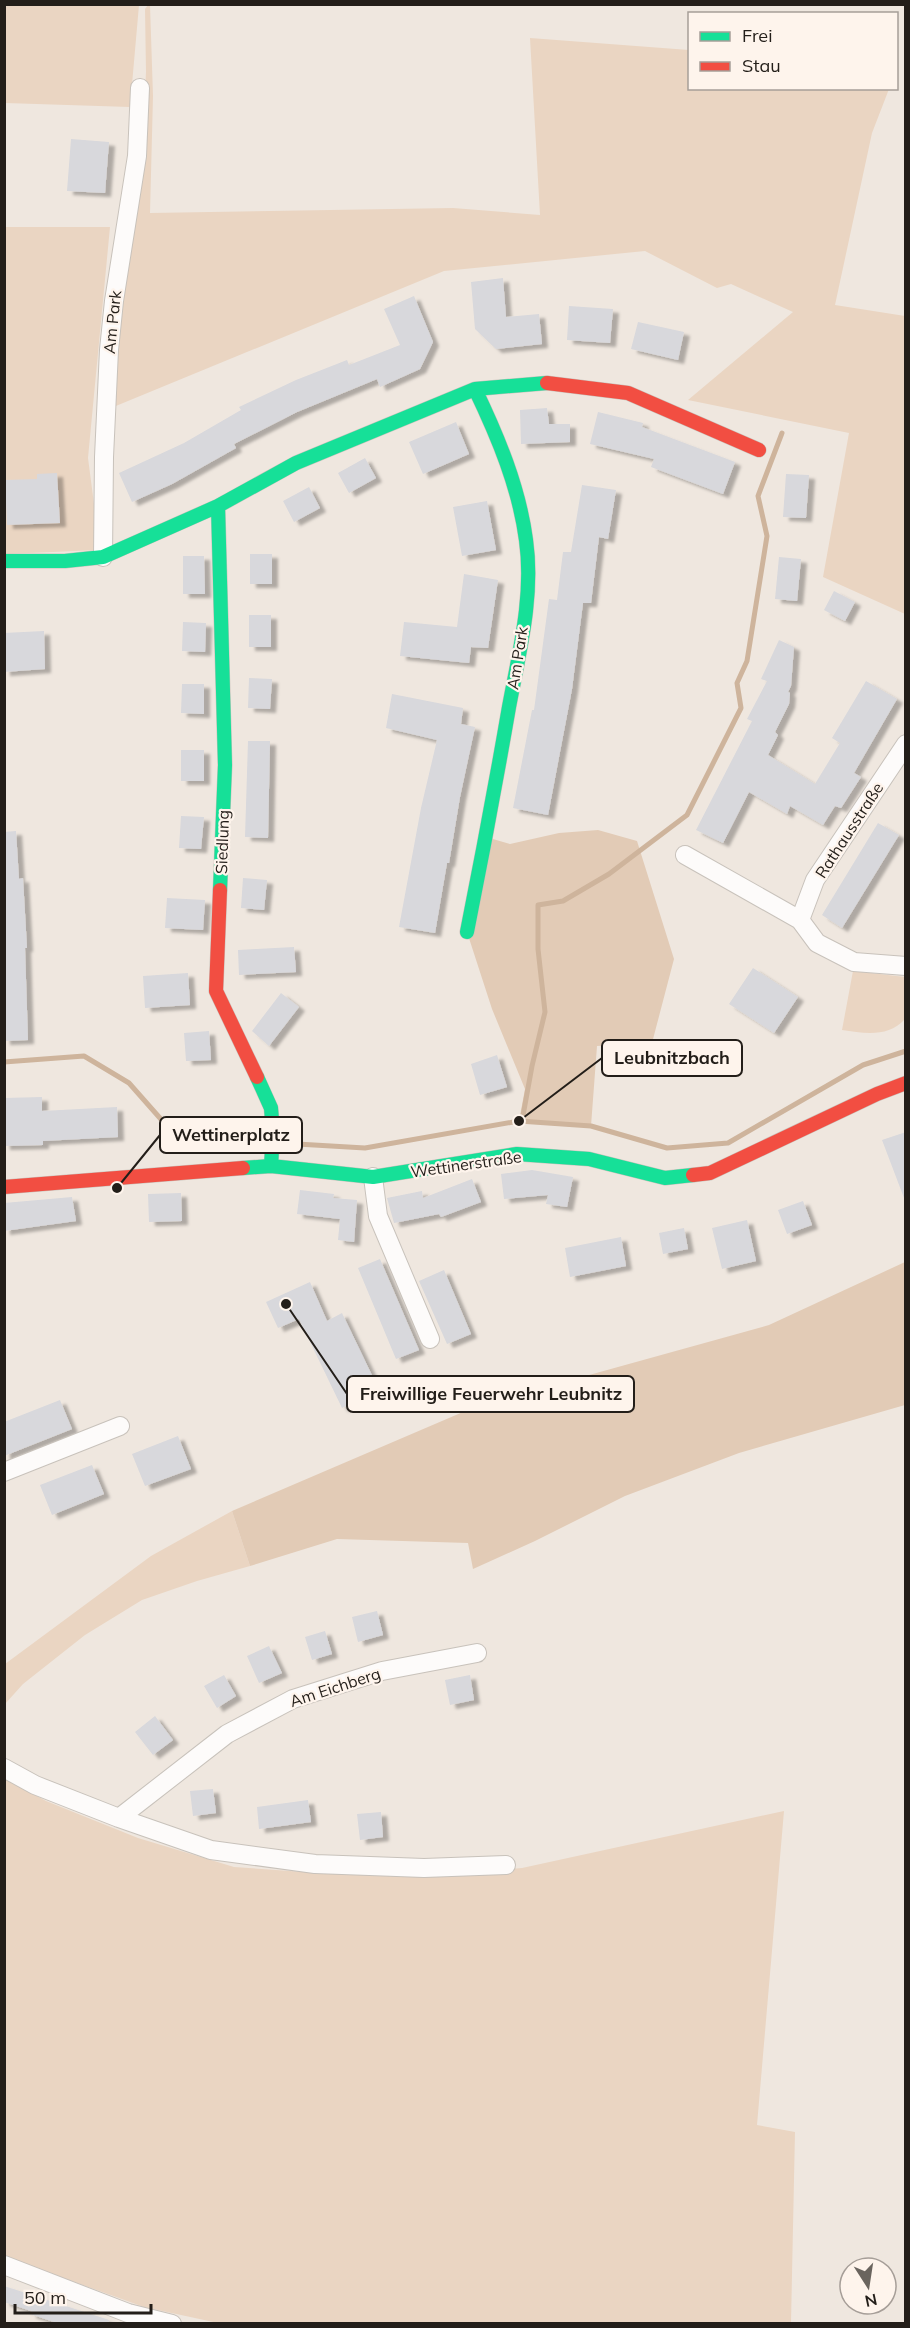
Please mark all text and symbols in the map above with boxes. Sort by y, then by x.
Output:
legend [688,12,898,90]
text: Frei [742,24,772,47]
text: Stau [742,54,781,77]
street label: Am Park [99,289,125,355]
street label: Am Park [502,624,532,691]
street label: Rathausstraße [811,778,887,882]
street label: Siedlung [211,810,233,874]
callout: Leubnitzbach [602,1040,742,1076]
text: Leubnitzbach [614,1046,730,1069]
callout: Wettinerplatz [160,1117,302,1153]
text: Wettinerplatz [172,1123,290,1146]
street label: Wettinerstraße [409,1146,523,1182]
callout: Freiwillige Feuerwehr Leubnitz [347,1376,634,1412]
text: Freiwillige Feuerwehr Leubnitz [360,1382,622,1405]
street label: Am Eichberg [287,1663,383,1711]
north arrow [838,2256,898,2316]
scale bar [15,2277,152,2315]
text: 50 m [24,2286,66,2309]
text: N [863,2290,879,2312]

